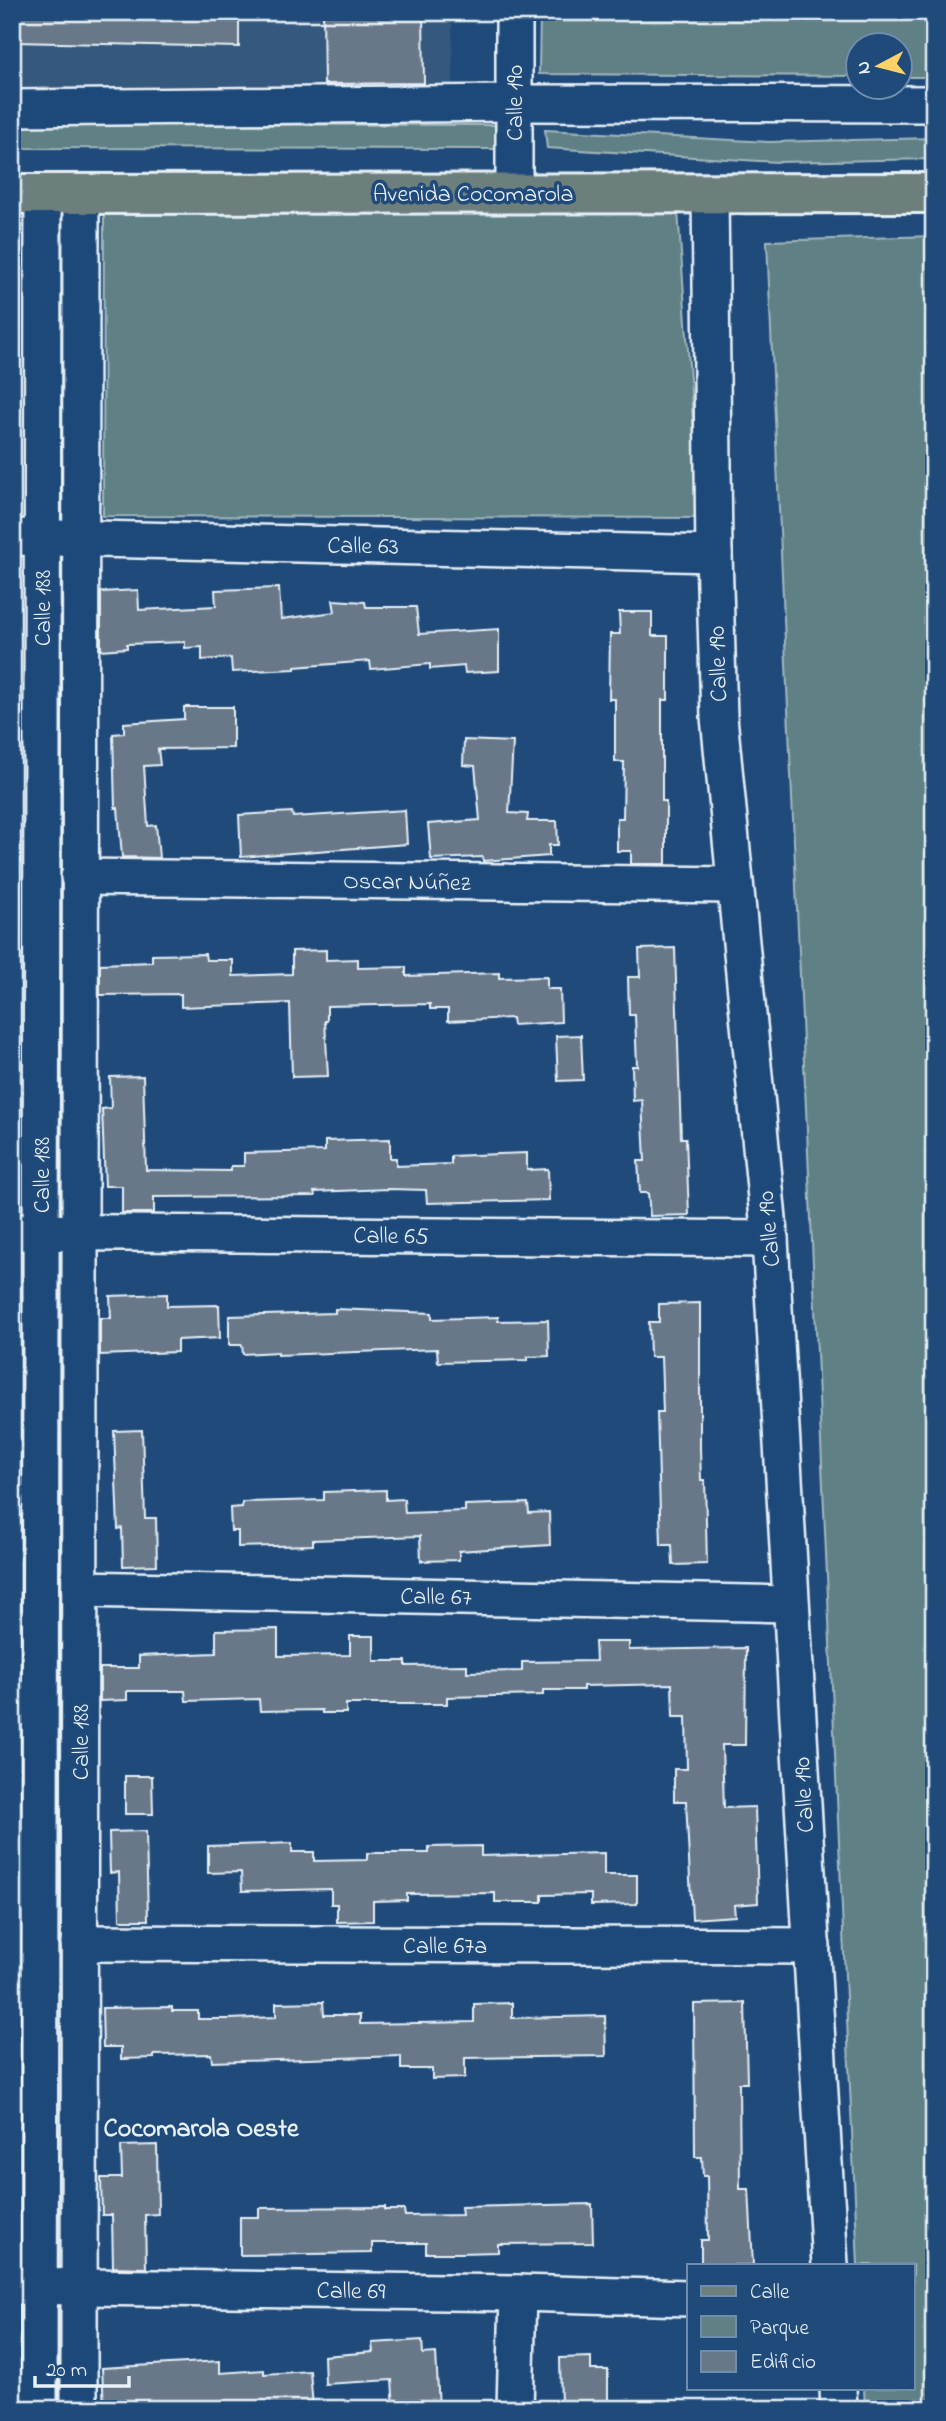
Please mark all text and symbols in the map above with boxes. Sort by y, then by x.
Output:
north arrow [844,32,914,102]
text: N [850,60,879,76]
street label: Calle 190 [499,65,534,141]
street label: Avenida Cocomarola [373,178,573,213]
street label: Calle 63 [327,529,399,566]
street label: Calle 188 [27,570,62,646]
street label: Calle 190 [701,625,738,703]
street label: Oscar Núñez [343,865,472,902]
street label: Calle 188 [26,1137,61,1213]
street label: Calle 190 [750,1189,791,1268]
street label: Calle 65 [353,1219,429,1256]
street label: Calle 67 [400,1580,472,1617]
street label: Calle 188 [65,1704,100,1780]
street label: Calle 190 [786,1756,825,1834]
street label: Calle 67a [403,1930,487,1965]
district label: Cocomarola Oeste [103,2111,300,2149]
legend [687,2264,914,2390]
street label: Calle 69 [316,2274,386,2311]
text: Calle [750,2278,790,2308]
text: Parque [750,2314,809,2344]
scale bar [35,2344,130,2388]
text: Edificio [750,2348,816,2378]
text: 20 m [46,2356,87,2386]

